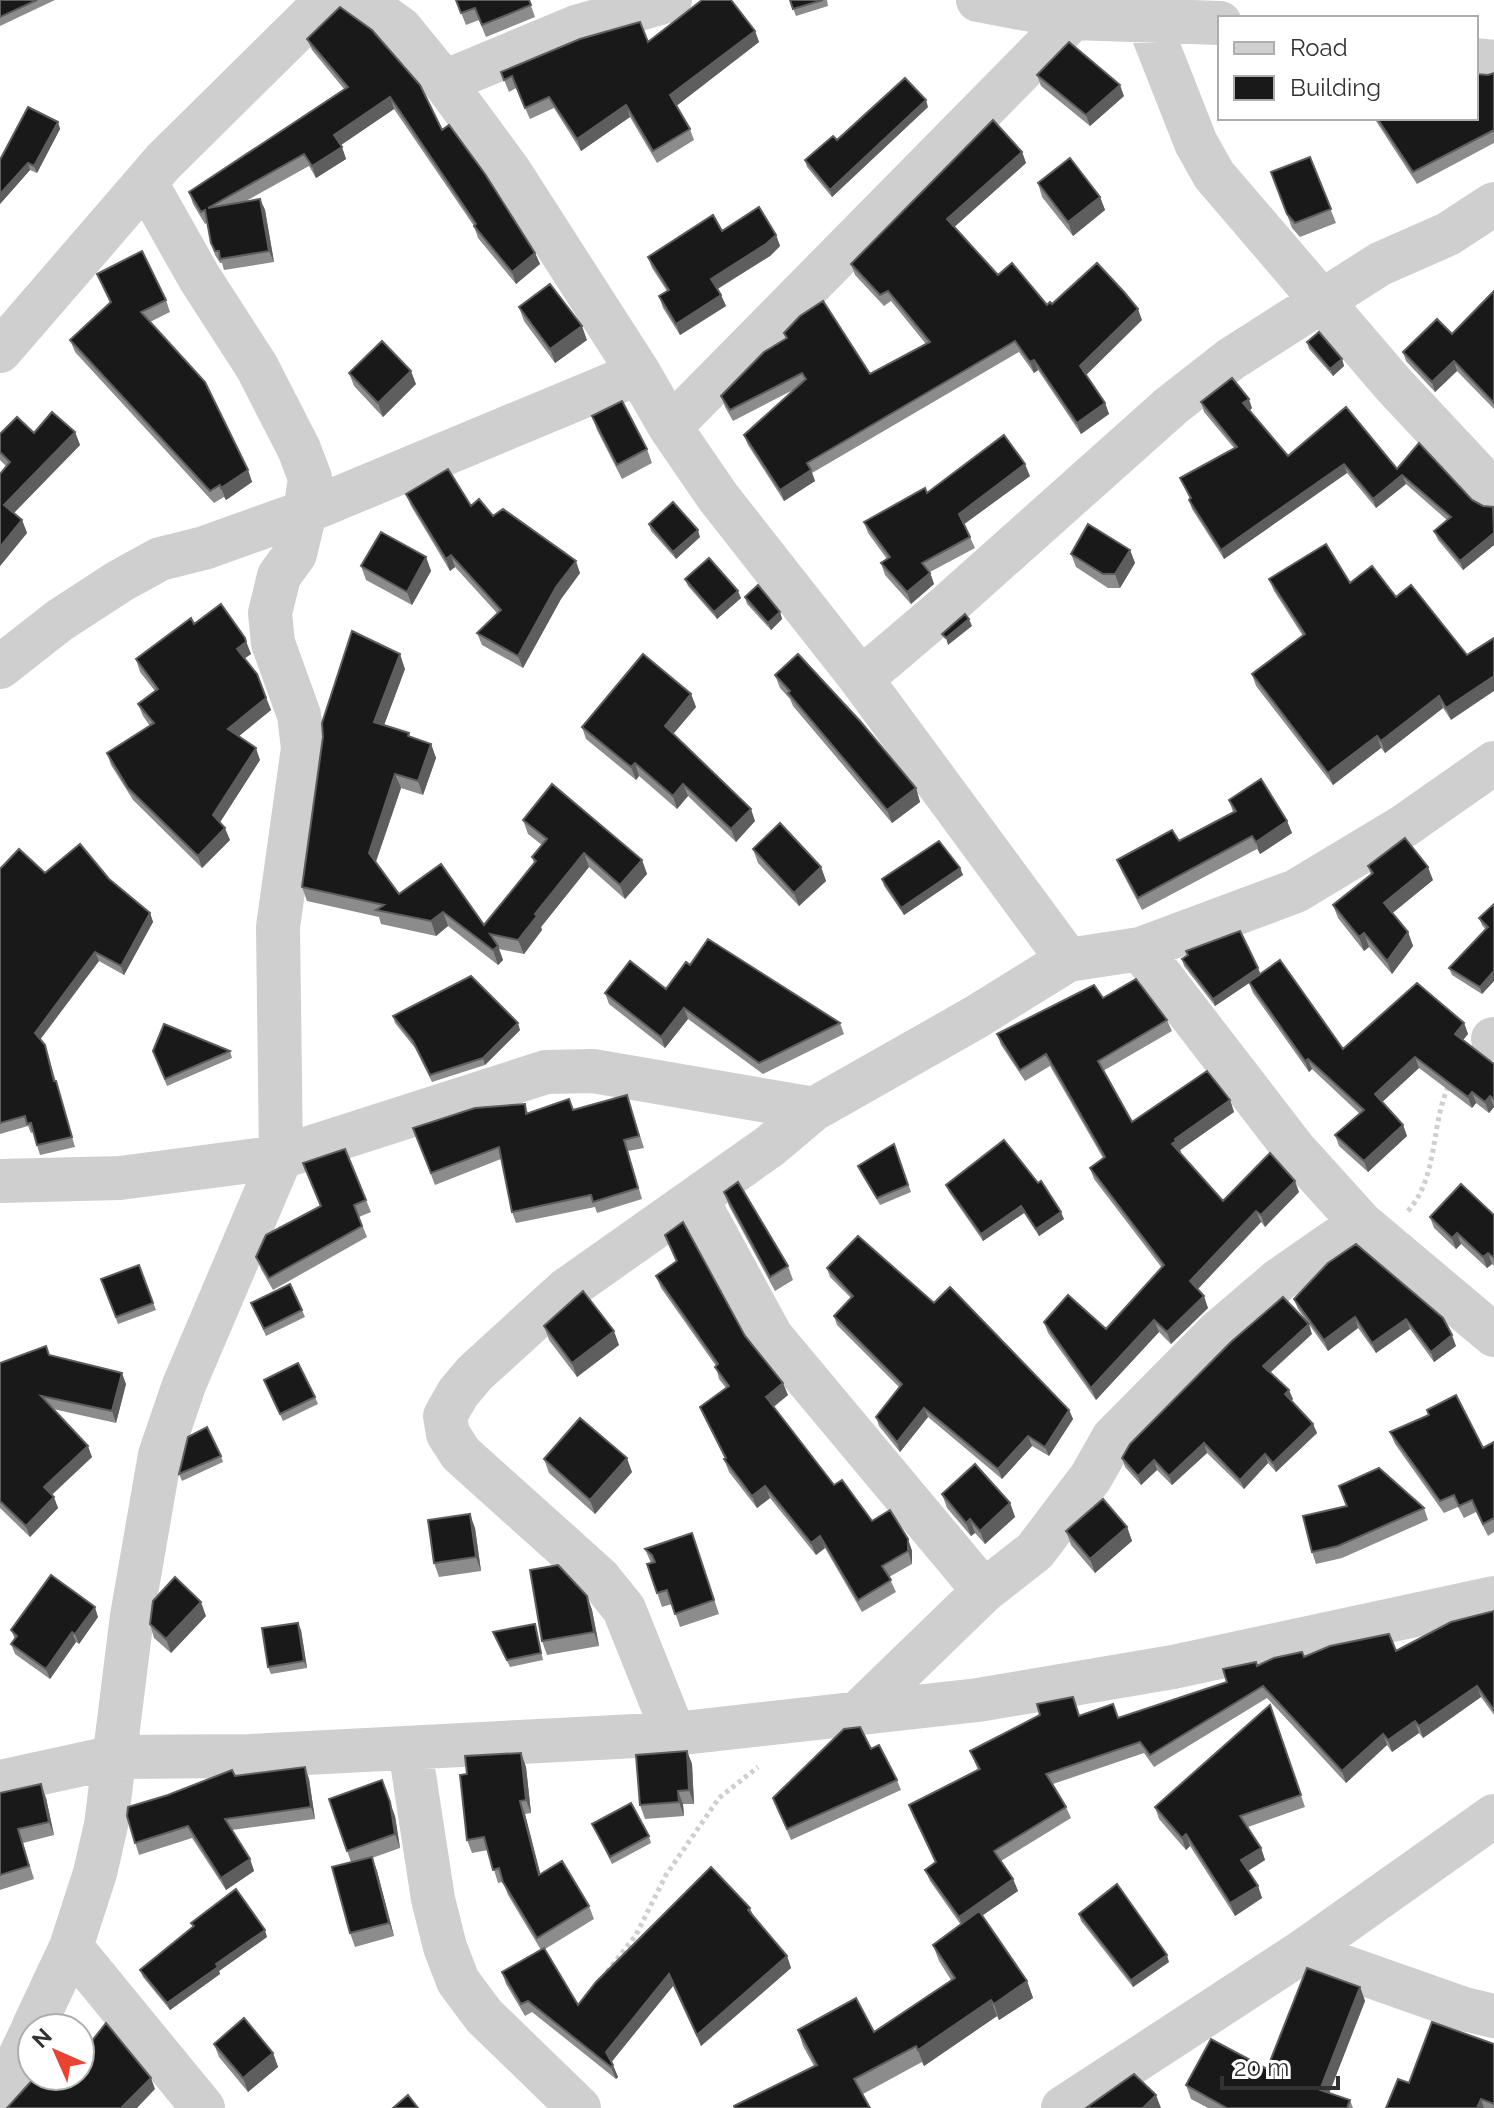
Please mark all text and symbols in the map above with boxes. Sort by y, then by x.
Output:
legend [1218,16,1478,120]
text: Road [1290,33,1348,62]
text: Building [1290,73,1381,102]
north arrow [16,2012,96,2092]
text: N [27,2023,57,2053]
scale bar [1222,2040,1338,2090]
text: 20 m [1234,2053,1289,2082]

